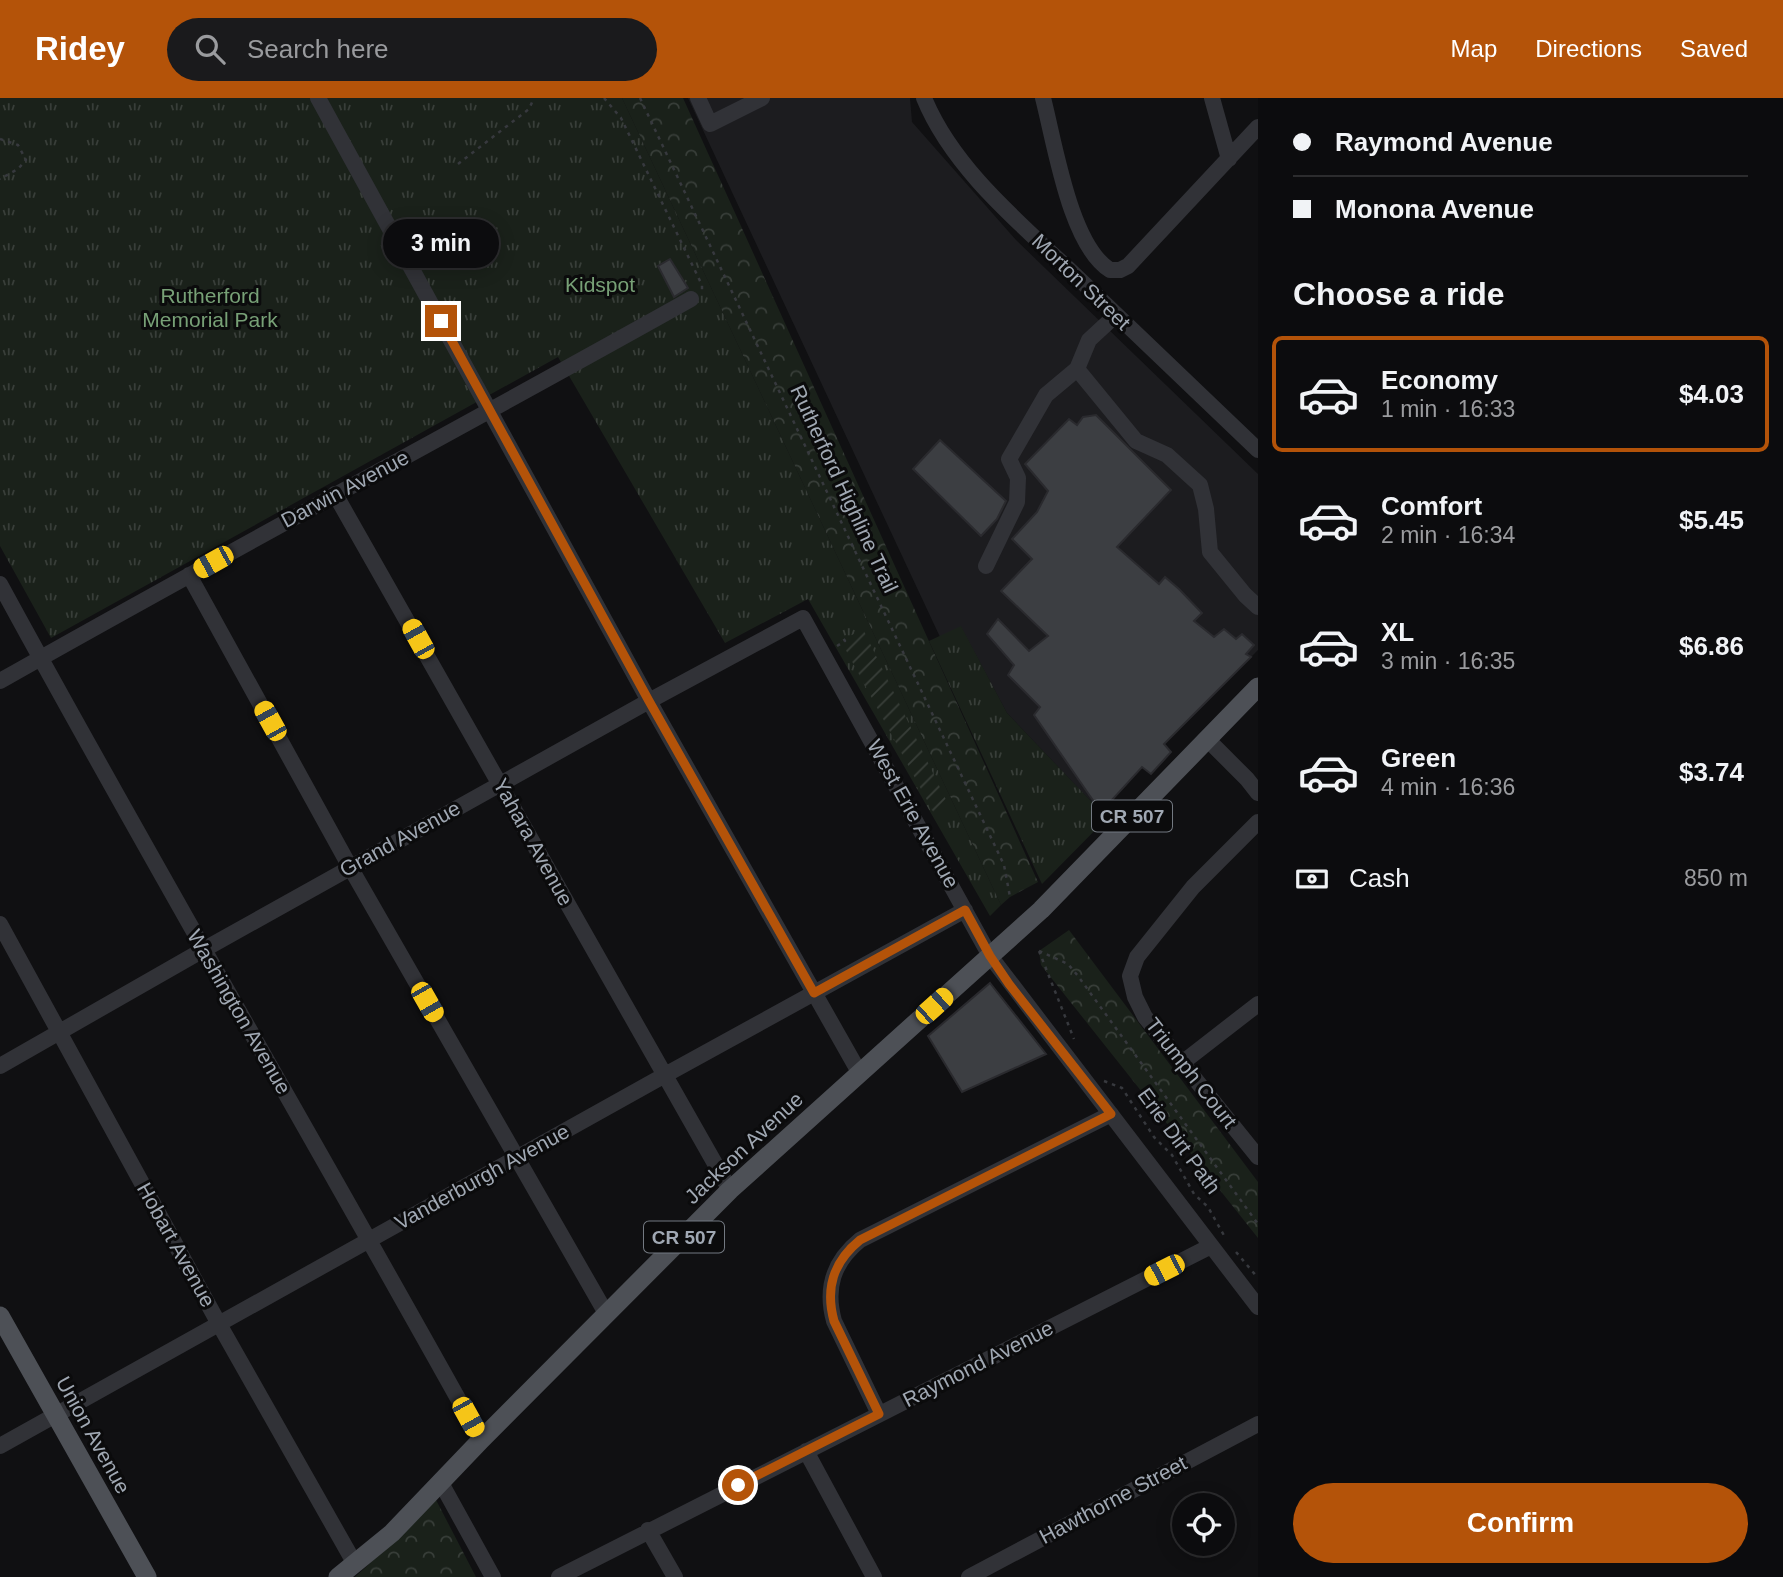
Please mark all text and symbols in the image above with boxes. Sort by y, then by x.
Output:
search box [167,18,657,81]
text: Ridey [35,30,125,67]
icon: search [191,30,229,68]
text: Search here [247,34,389,64]
text: Map [1451,35,1497,62]
text: Directions [1535,35,1642,62]
text: Saved [1680,35,1748,62]
text: Raymond Avenue [1335,127,1553,157]
text: Monona Avenue [1335,194,1534,224]
callout: 3 min [383,220,499,268]
street label: Morton Street [1028,229,1135,334]
text: 3 min [411,230,471,256]
park label: Kidspot [565,273,635,296]
text: Choose a ride [1293,276,1505,312]
park label: Rutherford Memorial Park [142,284,278,331]
route end [425,305,457,337]
icon: car [1297,363,1360,426]
text: Economy [1381,365,1498,395]
text: $4.03 [1679,379,1744,409]
street label: Rutherford Highline Trail [786,381,903,596]
text: 1 min · 16:33 [1381,396,1515,422]
street label: Darwin Avenue [277,445,412,532]
icon: car [1297,489,1360,552]
text: Comfort [1381,491,1482,521]
text: $5.45 [1679,505,1744,535]
text: 2 min · 16:34 [1381,522,1515,548]
car [190,543,237,581]
icon: car [1297,615,1360,678]
car [399,616,438,662]
text: XL [1381,617,1414,647]
text: $6.86 [1679,631,1744,661]
text: 3 min · 16:35 [1381,648,1515,674]
car [251,698,290,744]
street label: West Erie Avenue [863,736,964,892]
icon: car [1297,741,1360,804]
text: Green [1381,743,1456,773]
text: $3.74 [1679,757,1744,787]
street label: Yahara Avenue [489,774,578,909]
text: 4 min · 16:36 [1381,774,1515,800]
street label: Grand Avenue [336,796,464,881]
road number: CR 507 [1092,800,1172,832]
icon: cash [1293,860,1331,898]
text: Cash [1349,863,1410,893]
text: 850 m [1684,865,1748,891]
street label: Washington Avenue [183,926,296,1098]
car [408,979,447,1025]
car [912,984,957,1028]
street label: Triumph Court [1141,1013,1242,1132]
street label: Erie Dirt Path [1133,1083,1225,1198]
street label: Jackson Avenue [680,1087,807,1208]
street label: Vanderburgh Avenue [391,1119,573,1234]
street label: Hobart Avenue [133,1179,220,1311]
road number: CR 507 [644,1222,724,1252]
car [1141,1251,1188,1289]
street label: Raymond Avenue [899,1316,1057,1411]
street label: Union Avenue [52,1372,135,1497]
car [449,1394,488,1440]
street label: Hawthorne Street [1035,1451,1190,1548]
route start [722,1469,754,1501]
button: Confirm [1293,1483,1748,1563]
map controls [1172,1493,1235,1556]
button: locate [1172,1493,1235,1556]

